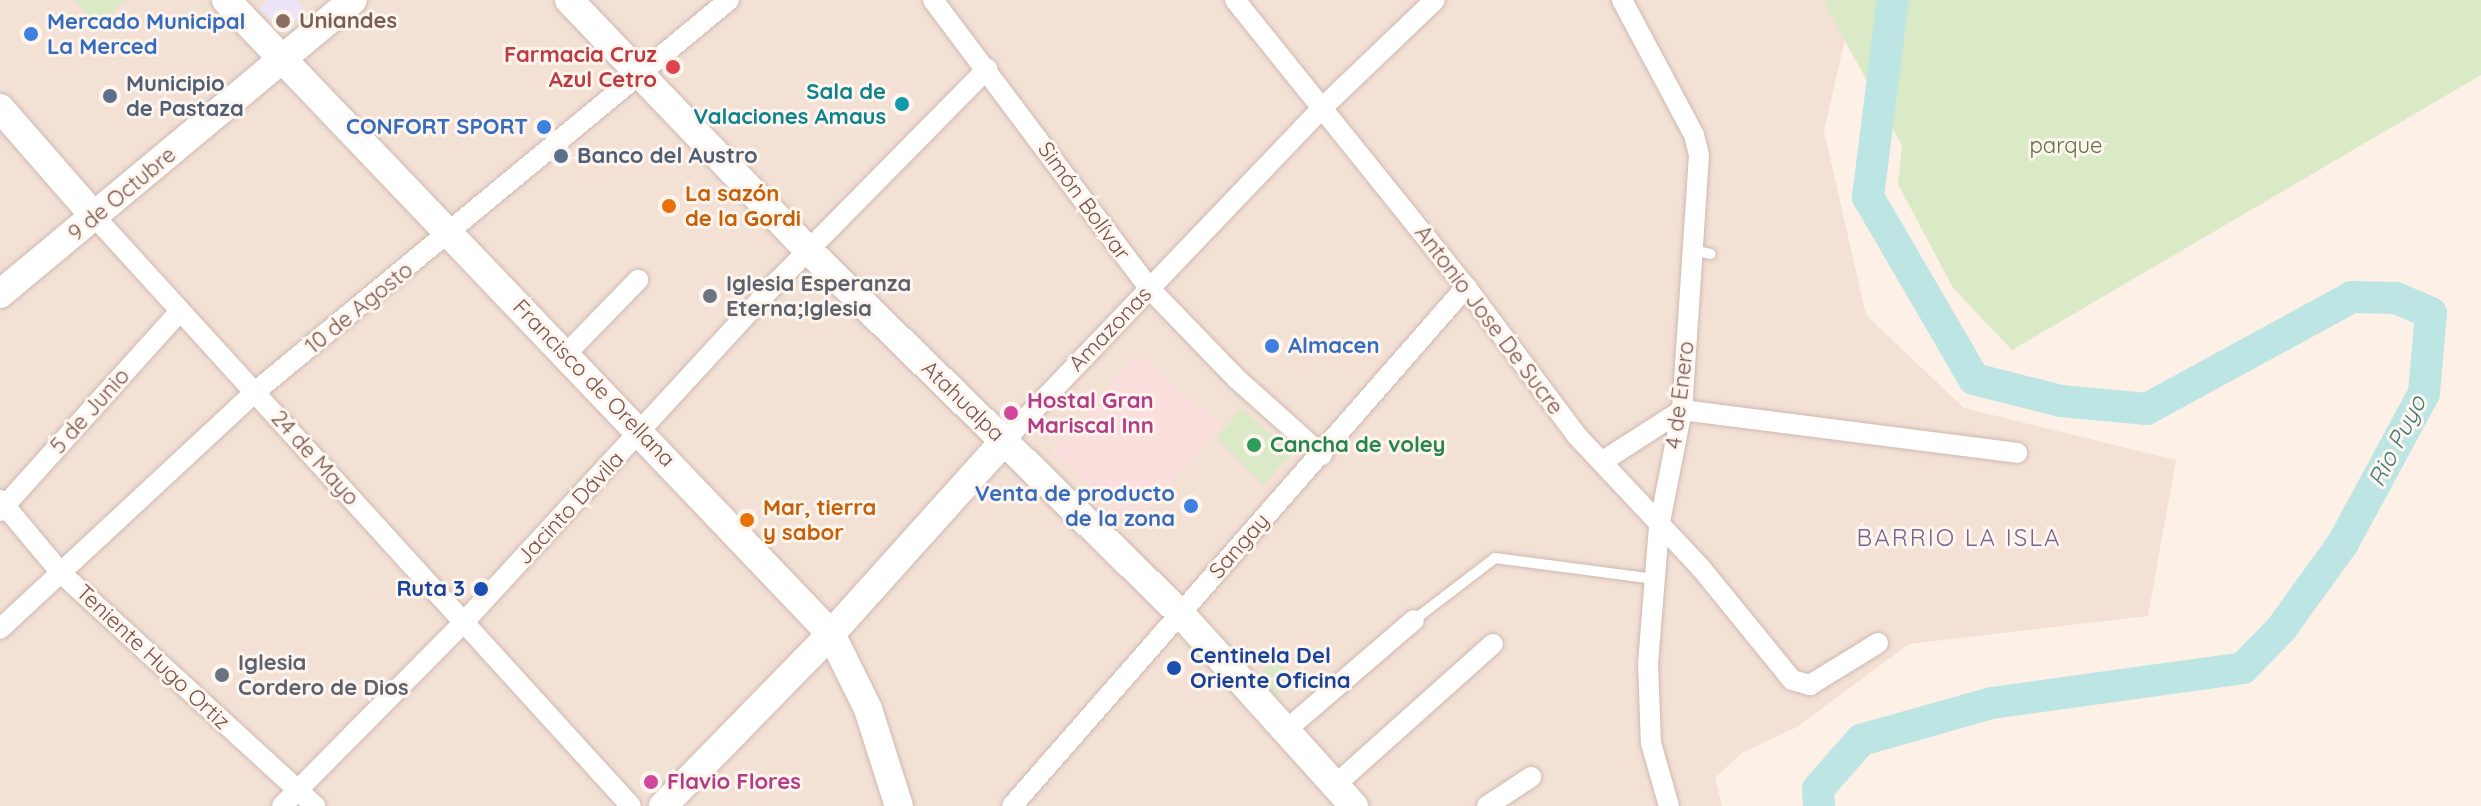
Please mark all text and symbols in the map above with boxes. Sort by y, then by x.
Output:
place label: Mercado Municipal La Merced [47,8,245,60]
place label: Uniandes [299,8,397,34]
marker: Uniandes [274,12,292,30]
marker: Mercado Municipal La Merced [22,25,40,43]
place label: Farmacia Cruz Azul Cetro [504,41,657,92]
marker: Farmacia Cruz Azul Cetro [664,58,682,76]
place label: Municipio de Pastaza [126,70,244,122]
place label: Sala de Valaciones Amaus [693,78,886,130]
marker: Municipio de Pastaza [101,87,119,105]
marker: Sala de Valaciones Amaus [893,95,911,113]
place label: CONFORT SPORT [346,114,528,140]
marker: CONFORT SPORT [535,118,553,136]
park label: parque [2030,133,2102,159]
street label: Simón Bolívar [1032,137,1136,265]
street label: 9 de Octubre [63,141,181,247]
place label: Banco del Austro [577,143,758,169]
marker: Banco del Austro [552,147,570,165]
place label: La sazón de la Gordi [685,180,801,232]
marker: La sazón de la Gordi [660,197,678,215]
street label: Antonio Jose De Sucre [1409,220,1569,420]
street label: 10 de Agosto [300,257,418,359]
place label: Iglesia Esperanza Eterna;Iglesia [726,270,911,322]
street label: Amazonas [1063,281,1157,377]
marker: Iglesia Esperanza Eterna;Iglesia [701,287,719,305]
street label: Francisco de Orellana [507,294,681,472]
place label: Almacen [1288,333,1380,359]
marker: Almacen [1263,337,1281,355]
street label: 4 de Enero [1660,340,1700,450]
street label: Atahualpa [916,355,1010,447]
street label: 5 de Junio [45,363,135,459]
place label: Hostal Gran Mariscal Inn [1027,387,1154,438]
water label: Rio Puyo [2362,391,2432,491]
marker: Hostal Gran Mariscal Inn [1002,404,1020,422]
street label: 24 de Mayo [266,405,364,511]
place label: Cancha de voley [1270,432,1445,458]
marker: Cancha de voley [1245,436,1263,454]
street label: Jacinto Dávila [511,446,629,570]
place label: Venta de producto de la zona [975,480,1175,532]
place label: Mar, tierra y sabor [763,494,876,546]
marker: Venta de producto de la zona [1182,497,1200,515]
street label: Sangay [1203,508,1275,584]
marker: Mar, tierra y sabor [738,511,756,529]
district label: BARRIO LA ISLA [1857,524,2061,552]
place label: Ruta 3 [396,576,465,602]
street label: Teniente Hugo Ortiz [71,579,235,735]
marker: Ruta 3 [472,580,490,598]
place label: Centinela Del Oriente Oficina [1190,642,1351,694]
place label: Iglesia Cordero de Dios [238,649,409,700]
marker: Centinela Del Oriente Oficina [1165,659,1183,677]
marker: Iglesia Cordero de Dios [213,666,231,684]
place label: Flavio Flores [667,769,801,795]
marker: Flavio Flores [642,773,660,791]

